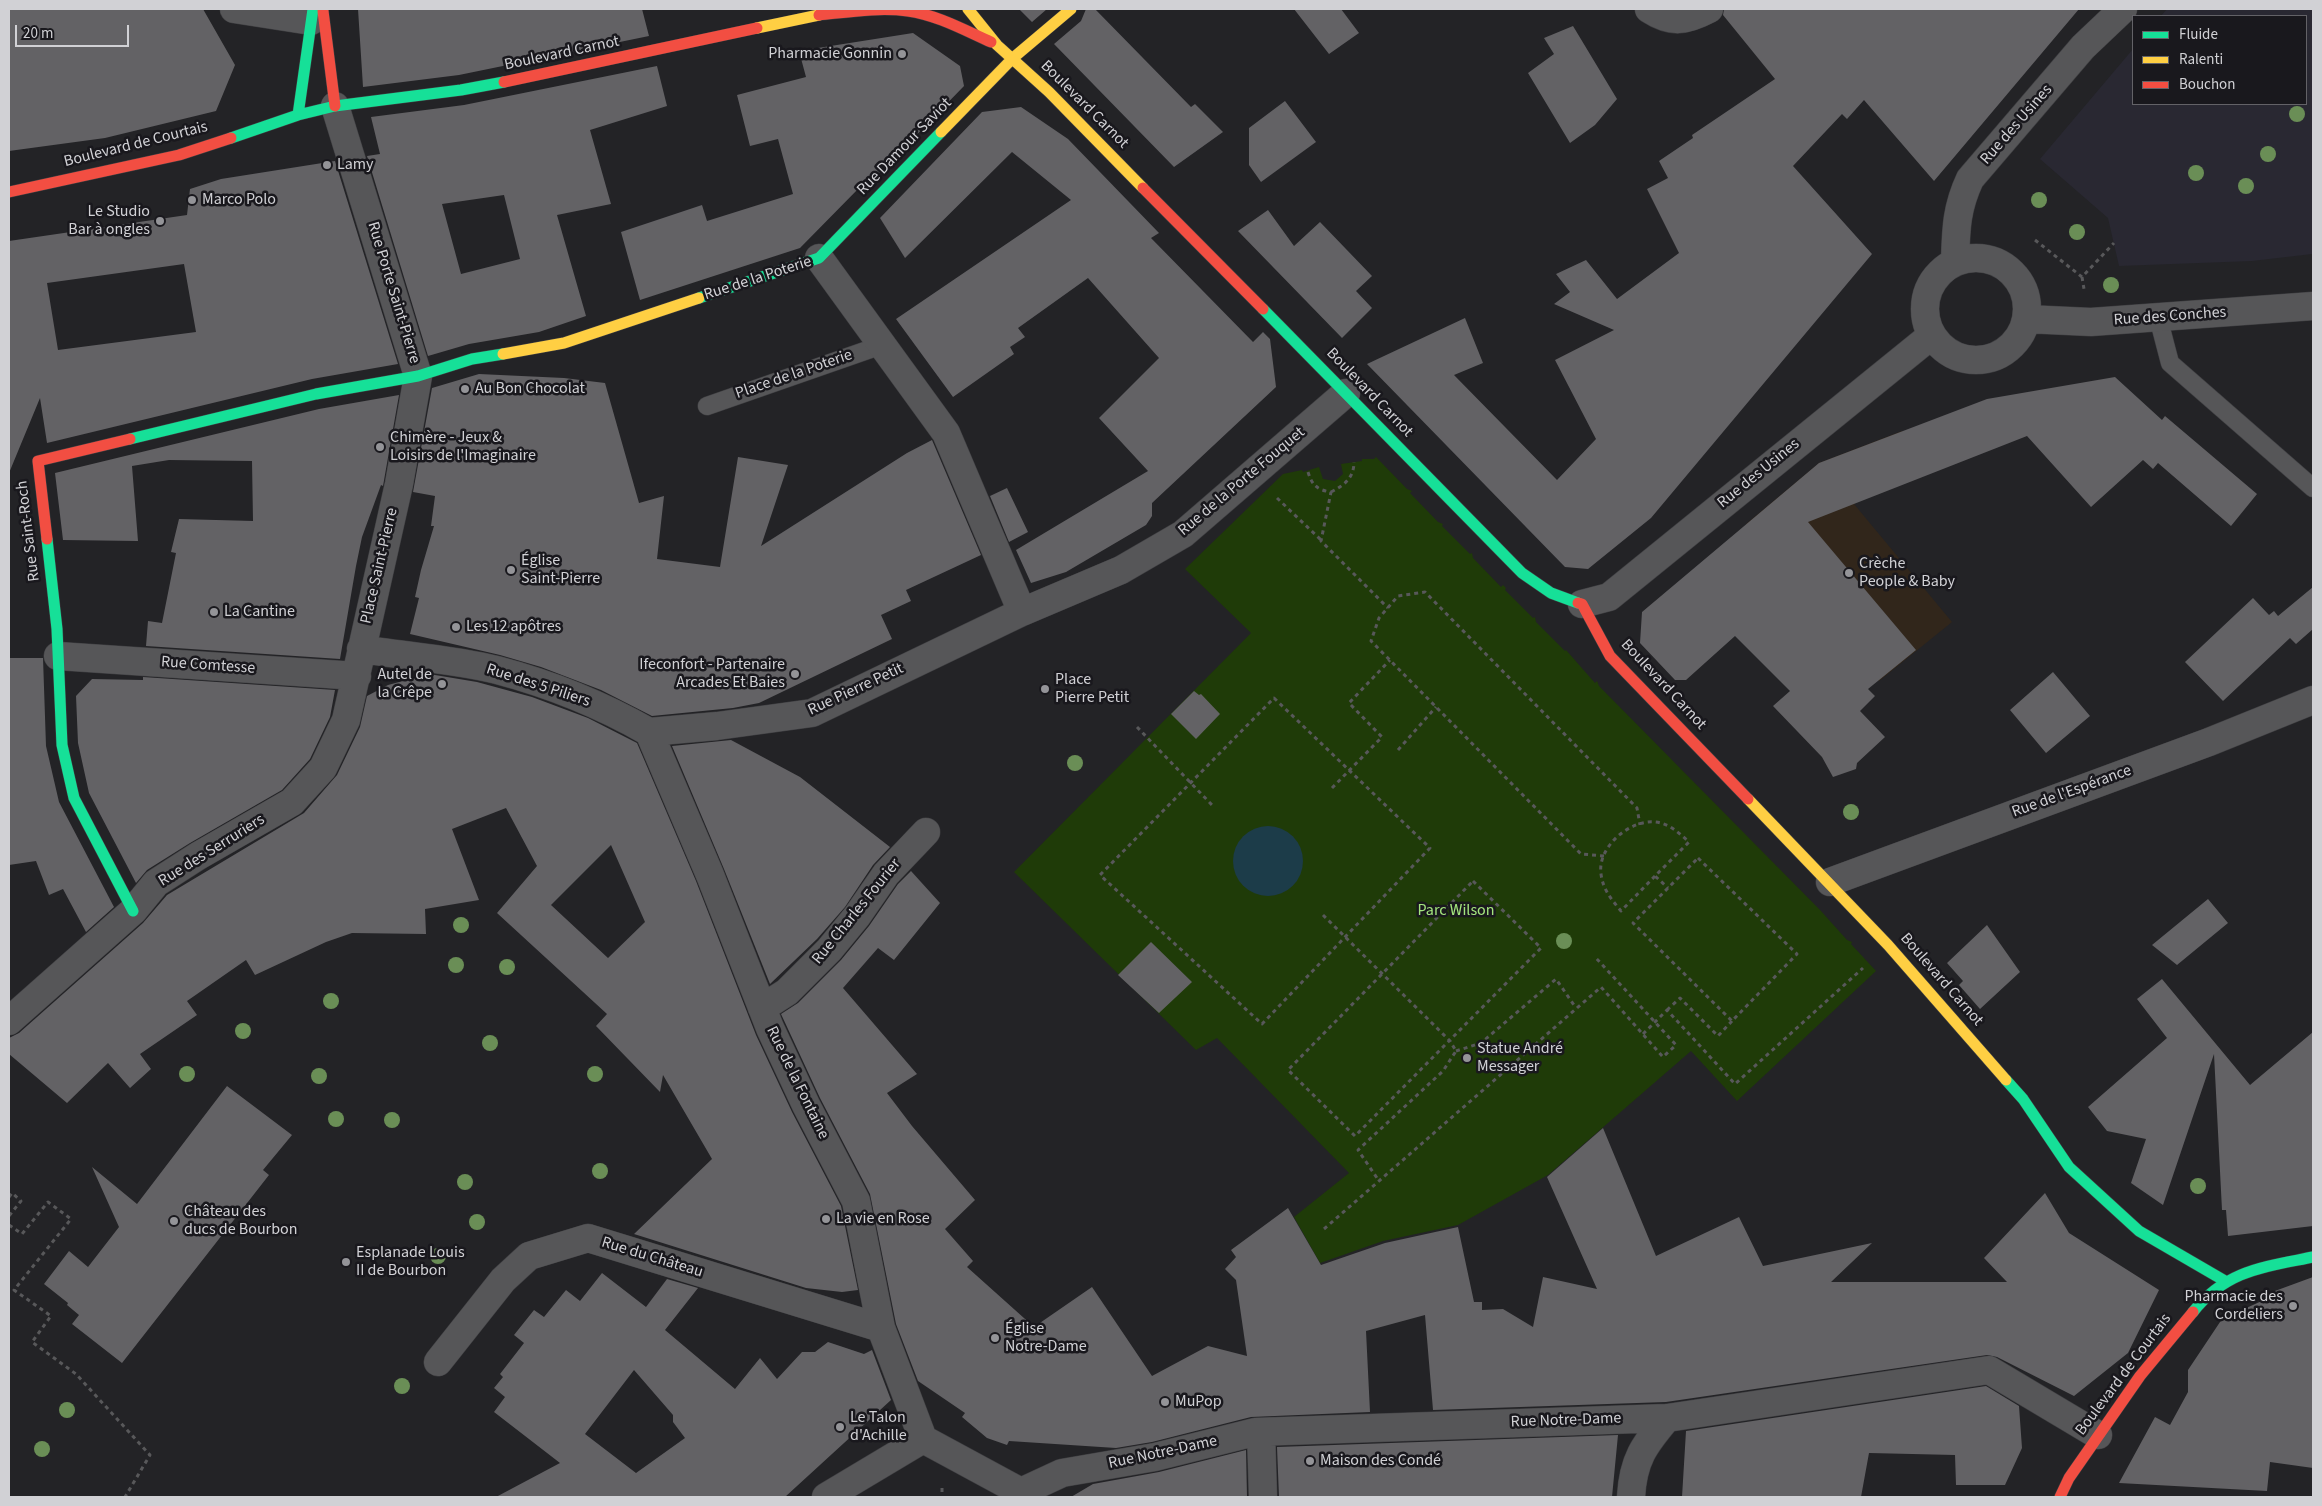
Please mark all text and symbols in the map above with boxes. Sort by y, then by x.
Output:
scale bar [18,15,131,47]
legend [2132,15,2307,105]
text: 20 m [23,23,53,44]
text: Fluide [2179,24,2218,45]
street label: Boulevard Carnot [503,32,621,76]
place label: Pharmacie Gonnin [768,44,892,64]
marker: Pharmacie Gonnin [896,48,908,60]
text: Ralenti [2179,49,2223,70]
street label: Boulevard Carnot [1036,57,1132,153]
text: Bouchon [2179,74,2235,95]
street label: Rue des Usines [1977,81,2057,169]
street label: Rue Damour Saviot [854,94,956,200]
street label: Boulevard de Courtais [62,118,210,172]
place label: Lamy [337,155,374,175]
marker: Lamy [321,159,333,171]
place label: Marco Polo [202,190,276,210]
marker: Marco Polo [186,194,198,206]
place label: Le Studio Bar à ongles [68,202,150,240]
marker: Le Studio Bar à ongles [154,215,166,227]
street label: Rue Porte Saint-Pierre [362,220,424,366]
street label: Rue de la Poterie [702,253,814,305]
street label: Rue des Conches [2113,303,2227,331]
street label: Boulevard Carnot [1321,344,1417,442]
street label: Place de la Poterie [733,346,855,404]
place label: Au Bon Chocolat [475,379,585,399]
marker: Au Bon Chocolat [459,383,471,395]
street label: Rue de la Porte Fouquet [1175,423,1309,541]
place label: Chimère - Jeux & Loisirs de l'Imaginaire [390,428,536,466]
street label: Rue des Usines [1714,435,1804,513]
marker: Chimère - Jeux & Loisirs de l'Imaginaire [374,441,386,453]
street label: Rue Saint-Roch [13,479,45,583]
street label: Place Saint-Pierre [357,506,403,626]
place label: Église Saint-Pierre [521,551,600,589]
place label: Crèche People & Baby [1859,554,1955,592]
marker: Église Saint-Pierre [505,564,517,576]
marker: Crèche People & Baby [1843,567,1855,579]
place label: La Cantine [224,602,295,622]
marker: La Cantine [208,606,220,618]
place label: Les 12 apôtres [466,617,561,637]
marker: Les 12 apôtres [450,621,462,633]
street label: Boulevard Carnot [1616,636,1710,734]
street label: Rue Comtesse [160,653,256,679]
place label: Ifeconfort - Partenaire Arcades Et Baies [639,655,785,693]
street label: Rue des 5 Piliers [484,660,592,712]
street label: Rue Pierre Petit [805,660,907,720]
place label: Autel de la Crêpe [377,665,432,703]
marker: Ifeconfort - Partenaire Arcades Et Baies [789,668,801,680]
place label: Place Pierre Petit [1055,670,1129,708]
marker: Autel de la Crêpe [436,678,448,690]
marker: Place Pierre Petit [1039,683,1051,695]
street label: Rue de l'Espérance [2010,761,2134,823]
street label: Rue des Serruriers [155,811,269,891]
street label: Rue Charles Fourier [809,855,905,969]
park label: Parc Wilson [1417,901,1495,921]
street label: Boulevard Carnot [1895,930,1987,1030]
street label: Rue de la Fontaine [761,1023,833,1143]
place label: Statue André Messager [1477,1039,1563,1077]
marker: Statue André Messager [1461,1052,1473,1064]
place label: Château des ducs de Bourbon [184,1202,297,1240]
place label: La vie en Rose [836,1209,930,1229]
marker: La vie en Rose [820,1213,832,1225]
marker: Château des ducs de Bourbon [168,1215,180,1227]
street label: Rue du Château [599,1233,705,1283]
place label: Esplanade Louis II de Bourbon [356,1243,465,1281]
marker: Esplanade Louis II de Bourbon [340,1256,352,1268]
place label: Pharmacie des Cordeliers [2184,1287,2283,1325]
marker: Pharmacie des Cordeliers [2287,1300,2299,1312]
street label: Boulevard de Courtais [2072,1310,2176,1440]
place label: Église Notre-Dame [1005,1319,1087,1357]
marker: Église Notre-Dame [989,1332,1001,1344]
place label: MuPop [1175,1392,1222,1412]
marker: MuPop [1159,1396,1171,1408]
place label: Le Talon d'Achille [850,1408,907,1446]
street label: Rue Notre-Dame [1510,1409,1622,1433]
marker: Le Talon d'Achille [834,1421,846,1433]
street label: Rue Notre-Dame [1107,1432,1219,1474]
place label: Maison des Condé [1320,1451,1441,1471]
marker: Maison des Condé [1304,1455,1316,1467]

